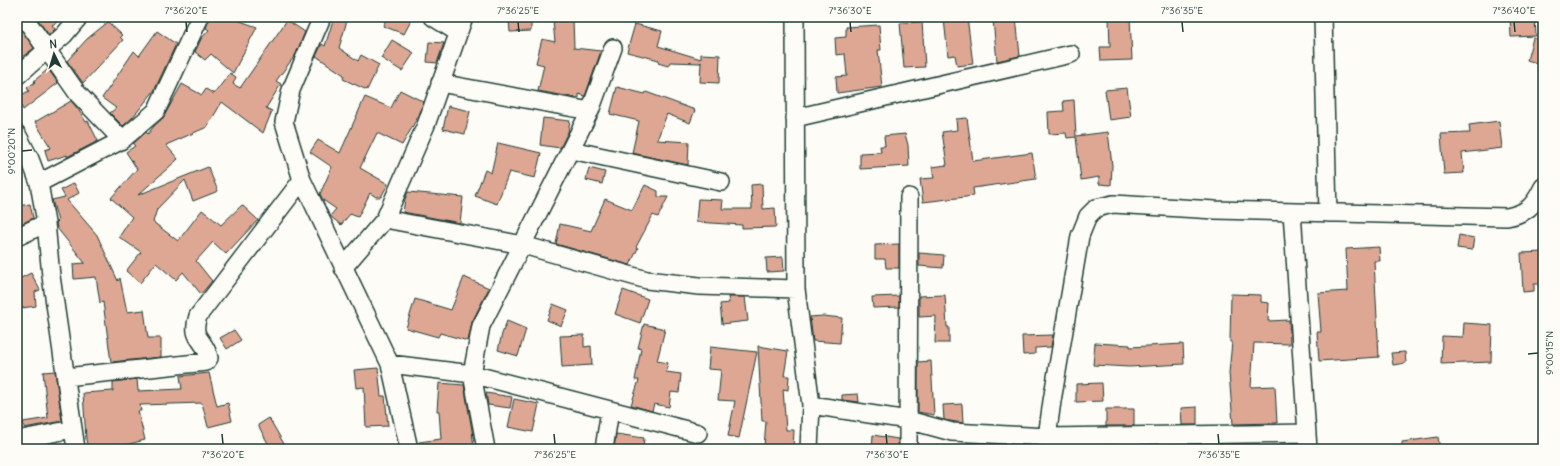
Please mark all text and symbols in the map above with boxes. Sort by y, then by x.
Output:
text: 7°36'20"E [165,4,208,17]
text: 7°36'25"E [497,4,539,17]
text: 7°36'30"E [828,4,872,17]
text: 7°36'35"E [1161,4,1203,17]
text: 7°36'40"E [1493,4,1536,17]
north arrow [34,34,74,74]
text: N [49,37,58,51]
text: 9°00'20"N [5,128,18,174]
text: 9°00'15"N [1543,331,1556,375]
text: 7°36'20"E [202,448,245,461]
text: 7°36'25"E [534,448,576,461]
text: 7°36'30"E [865,448,909,461]
text: 7°36'35"E [1198,448,1240,461]

